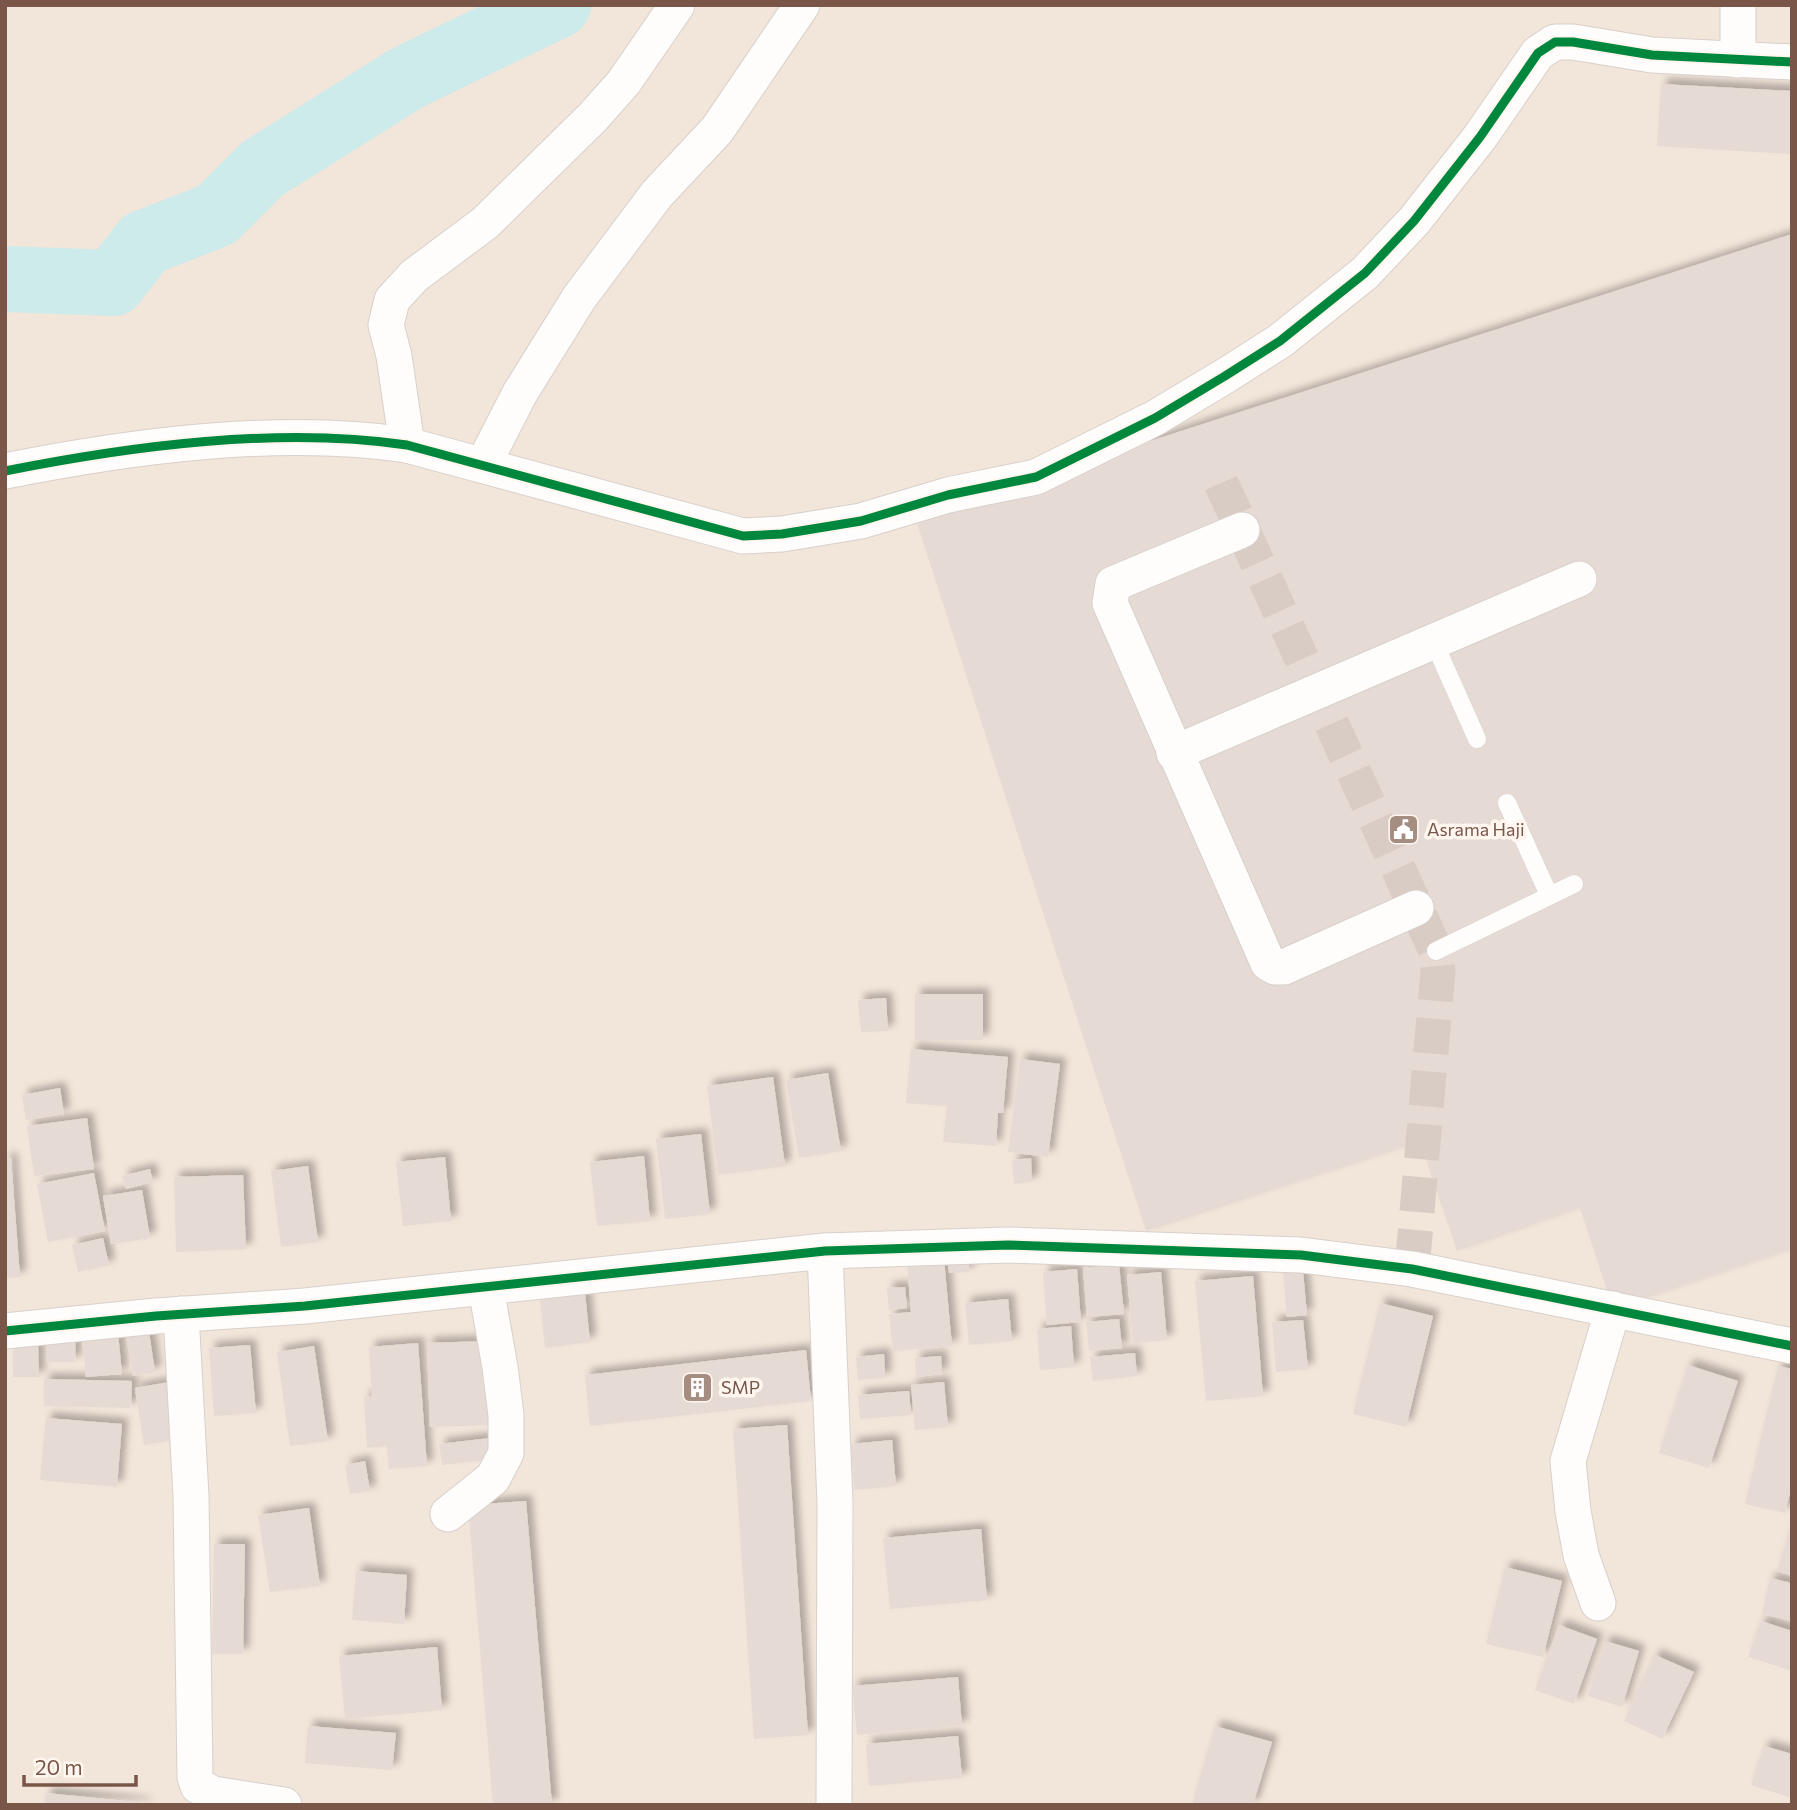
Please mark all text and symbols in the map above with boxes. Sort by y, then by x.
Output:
public building icon: Asrama Haji [1387,813,1421,847]
place label: Asrama Haji [1427,818,1525,840]
building icon: SMP [681,1371,715,1405]
place label: SMP [721,1376,760,1398]
scale bar [24,1744,136,1788]
text: 20 m [35,1754,83,1779]

